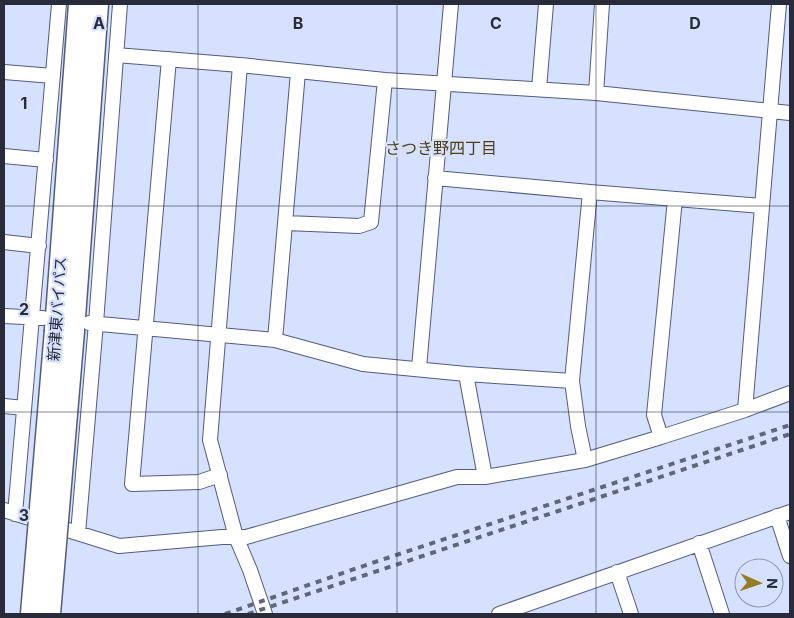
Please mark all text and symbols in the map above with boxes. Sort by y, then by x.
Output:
text: A [93,13,105,33]
text: B [293,13,303,33]
text: C [490,13,502,33]
text: D [689,13,701,33]
text: 1 [21,93,27,113]
district label: さつき野四丁目 [385,138,497,158]
street label: 新津東バイパス [44,256,70,362]
text: 2 [19,299,29,319]
text: 3 [19,505,29,525]
north arrow [734,558,784,608]
text: N [764,578,781,589]

